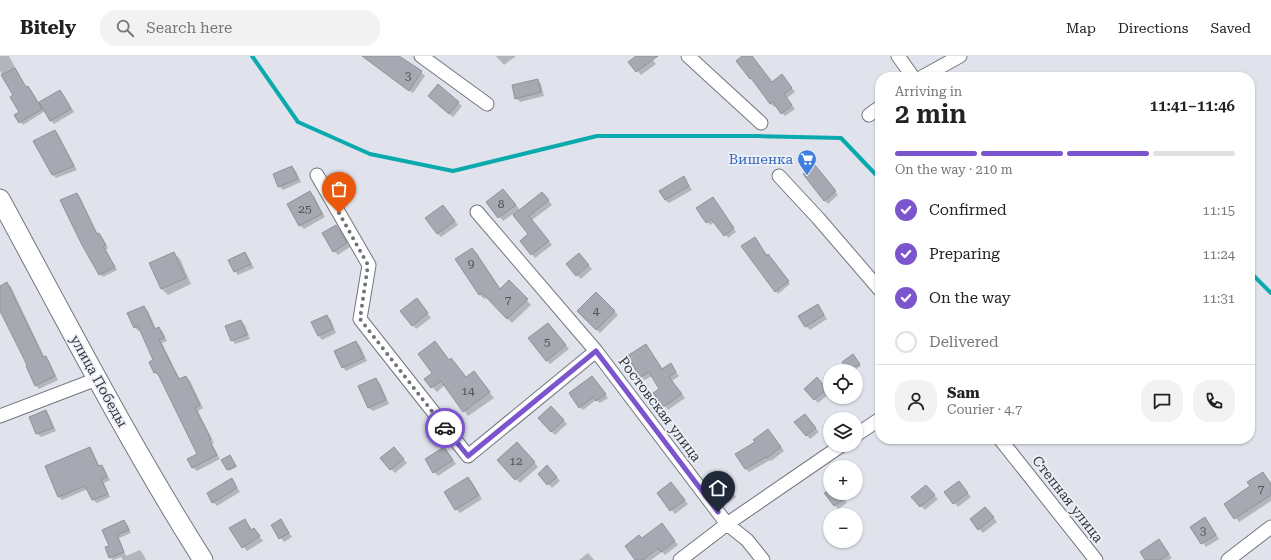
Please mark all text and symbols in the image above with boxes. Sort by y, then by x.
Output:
search box [100,10,380,46]
text: Bitely [20,16,76,39]
icon: search [114,17,136,39]
text: Search here [146,19,232,37]
text: Map [1066,20,1096,36]
text: Directions [1118,20,1188,36]
text: Saved [1210,20,1251,36]
house number: 3 [405,69,412,83]
text: Arriving in [895,84,962,99]
text: 11:41–11:46 [1150,97,1235,115]
text: 2 min [895,99,967,129]
supermarket icon: Вишенка [796,148,818,176]
place label: Вишенка [729,151,793,167]
text: On the way · 210 m [895,162,1012,177]
pin [322,172,356,213]
icon: bag [328,178,350,200]
house number: 8 [498,197,505,211]
icon: check [895,199,917,221]
text: Confirmed [929,201,1007,219]
house number: 25 [298,202,312,216]
text: 11:15 [1203,203,1235,218]
icon: check [895,243,917,265]
text: Preparing [929,245,1000,263]
text: 11:24 [1203,247,1235,262]
house number: 9 [468,257,475,271]
icon: check [895,287,917,309]
text: On the way [929,289,1011,307]
text: 11:31 [1203,291,1235,306]
house number: 7 [505,293,512,307]
house number: 4 [593,304,600,318]
street label: улица Победы [67,332,131,430]
text: Delivered [929,333,999,351]
house number: 5 [544,335,551,349]
street label: Ростовская улица [615,353,705,465]
map controls [823,364,863,548]
button: locate [823,364,863,404]
button: person [895,380,937,422]
button: chat [1141,380,1183,422]
button: phone [1193,380,1235,422]
house number: 14 [461,384,475,398]
text: Sam [947,384,980,402]
text: Courier · 4.7 [947,402,1022,417]
courier [425,408,465,448]
button: layers [823,412,863,452]
icon: car [434,417,456,439]
street label: Степная улица [1029,453,1107,546]
house number: 12 [509,454,523,468]
button: + [823,460,863,500]
pin [701,471,735,512]
icon: home [707,477,729,499]
house number: 7 [1258,482,1265,496]
button: − [823,508,863,548]
house number: 3 [1200,524,1207,538]

